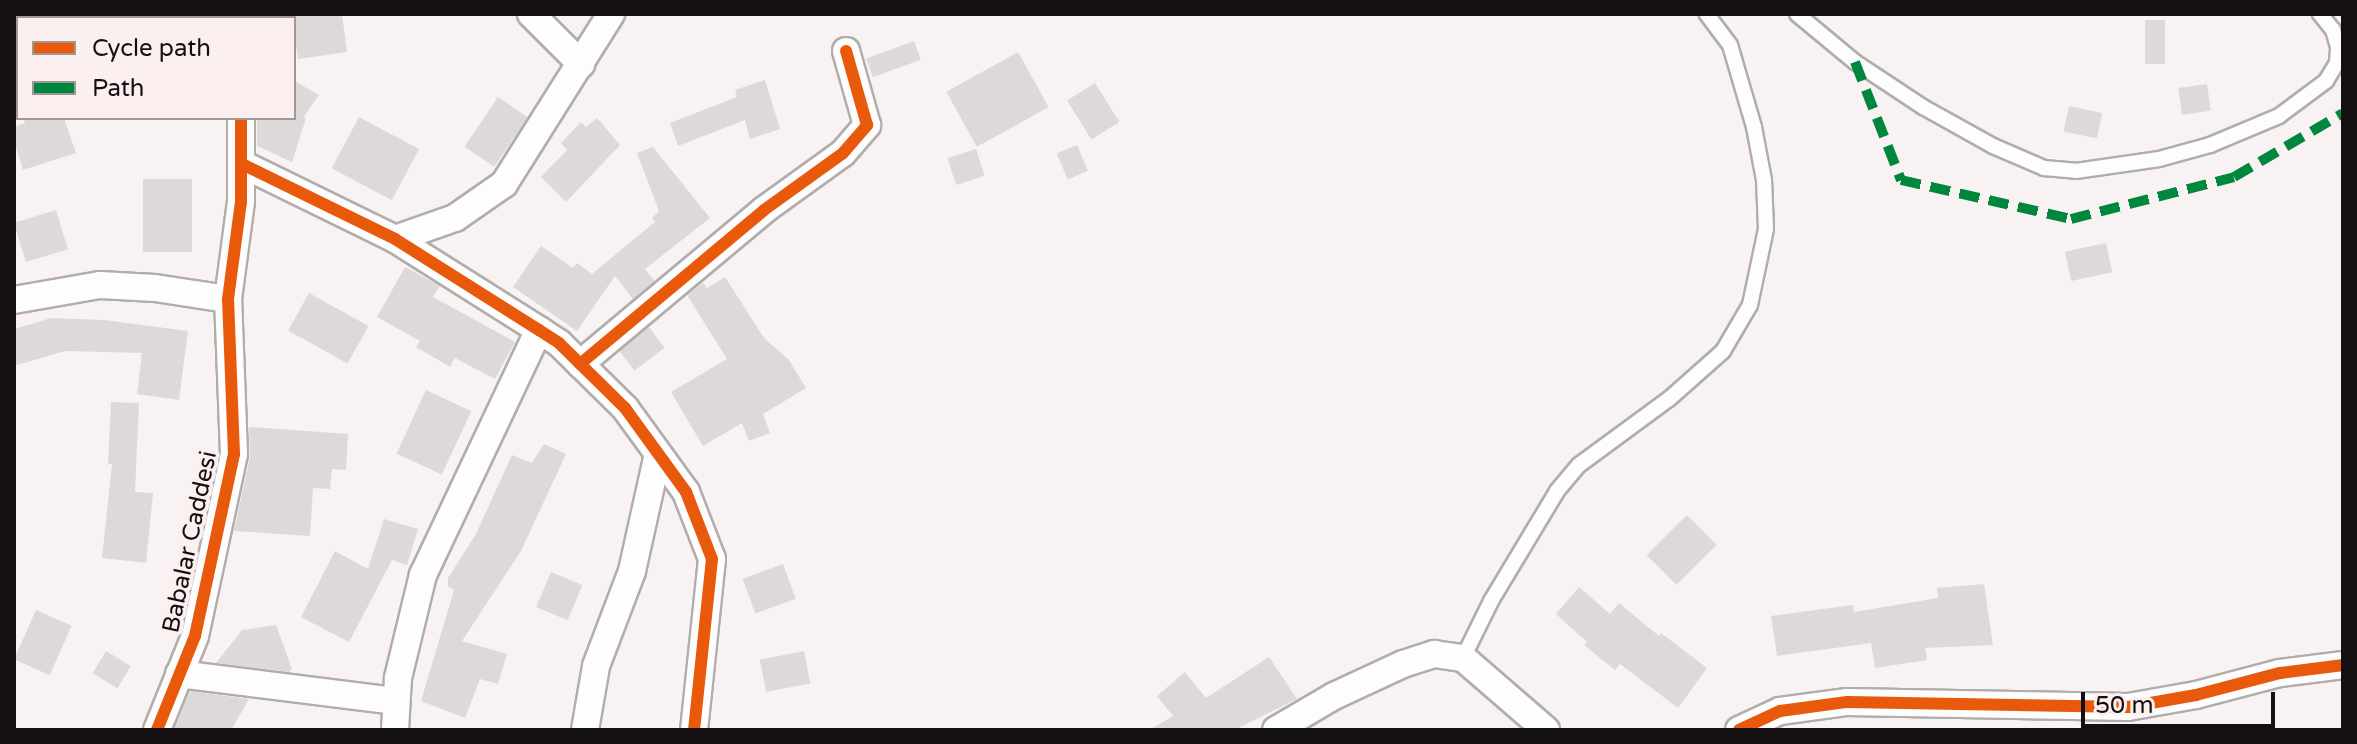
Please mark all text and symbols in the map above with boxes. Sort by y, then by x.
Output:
legend [16,16,296,120]
text: Cycle path [92,34,211,63]
text: Path [92,74,145,103]
street label: Babalar Caddesi [157,448,223,636]
scale bar [2085,676,2279,726]
text: 50 m [2095,691,2153,720]

